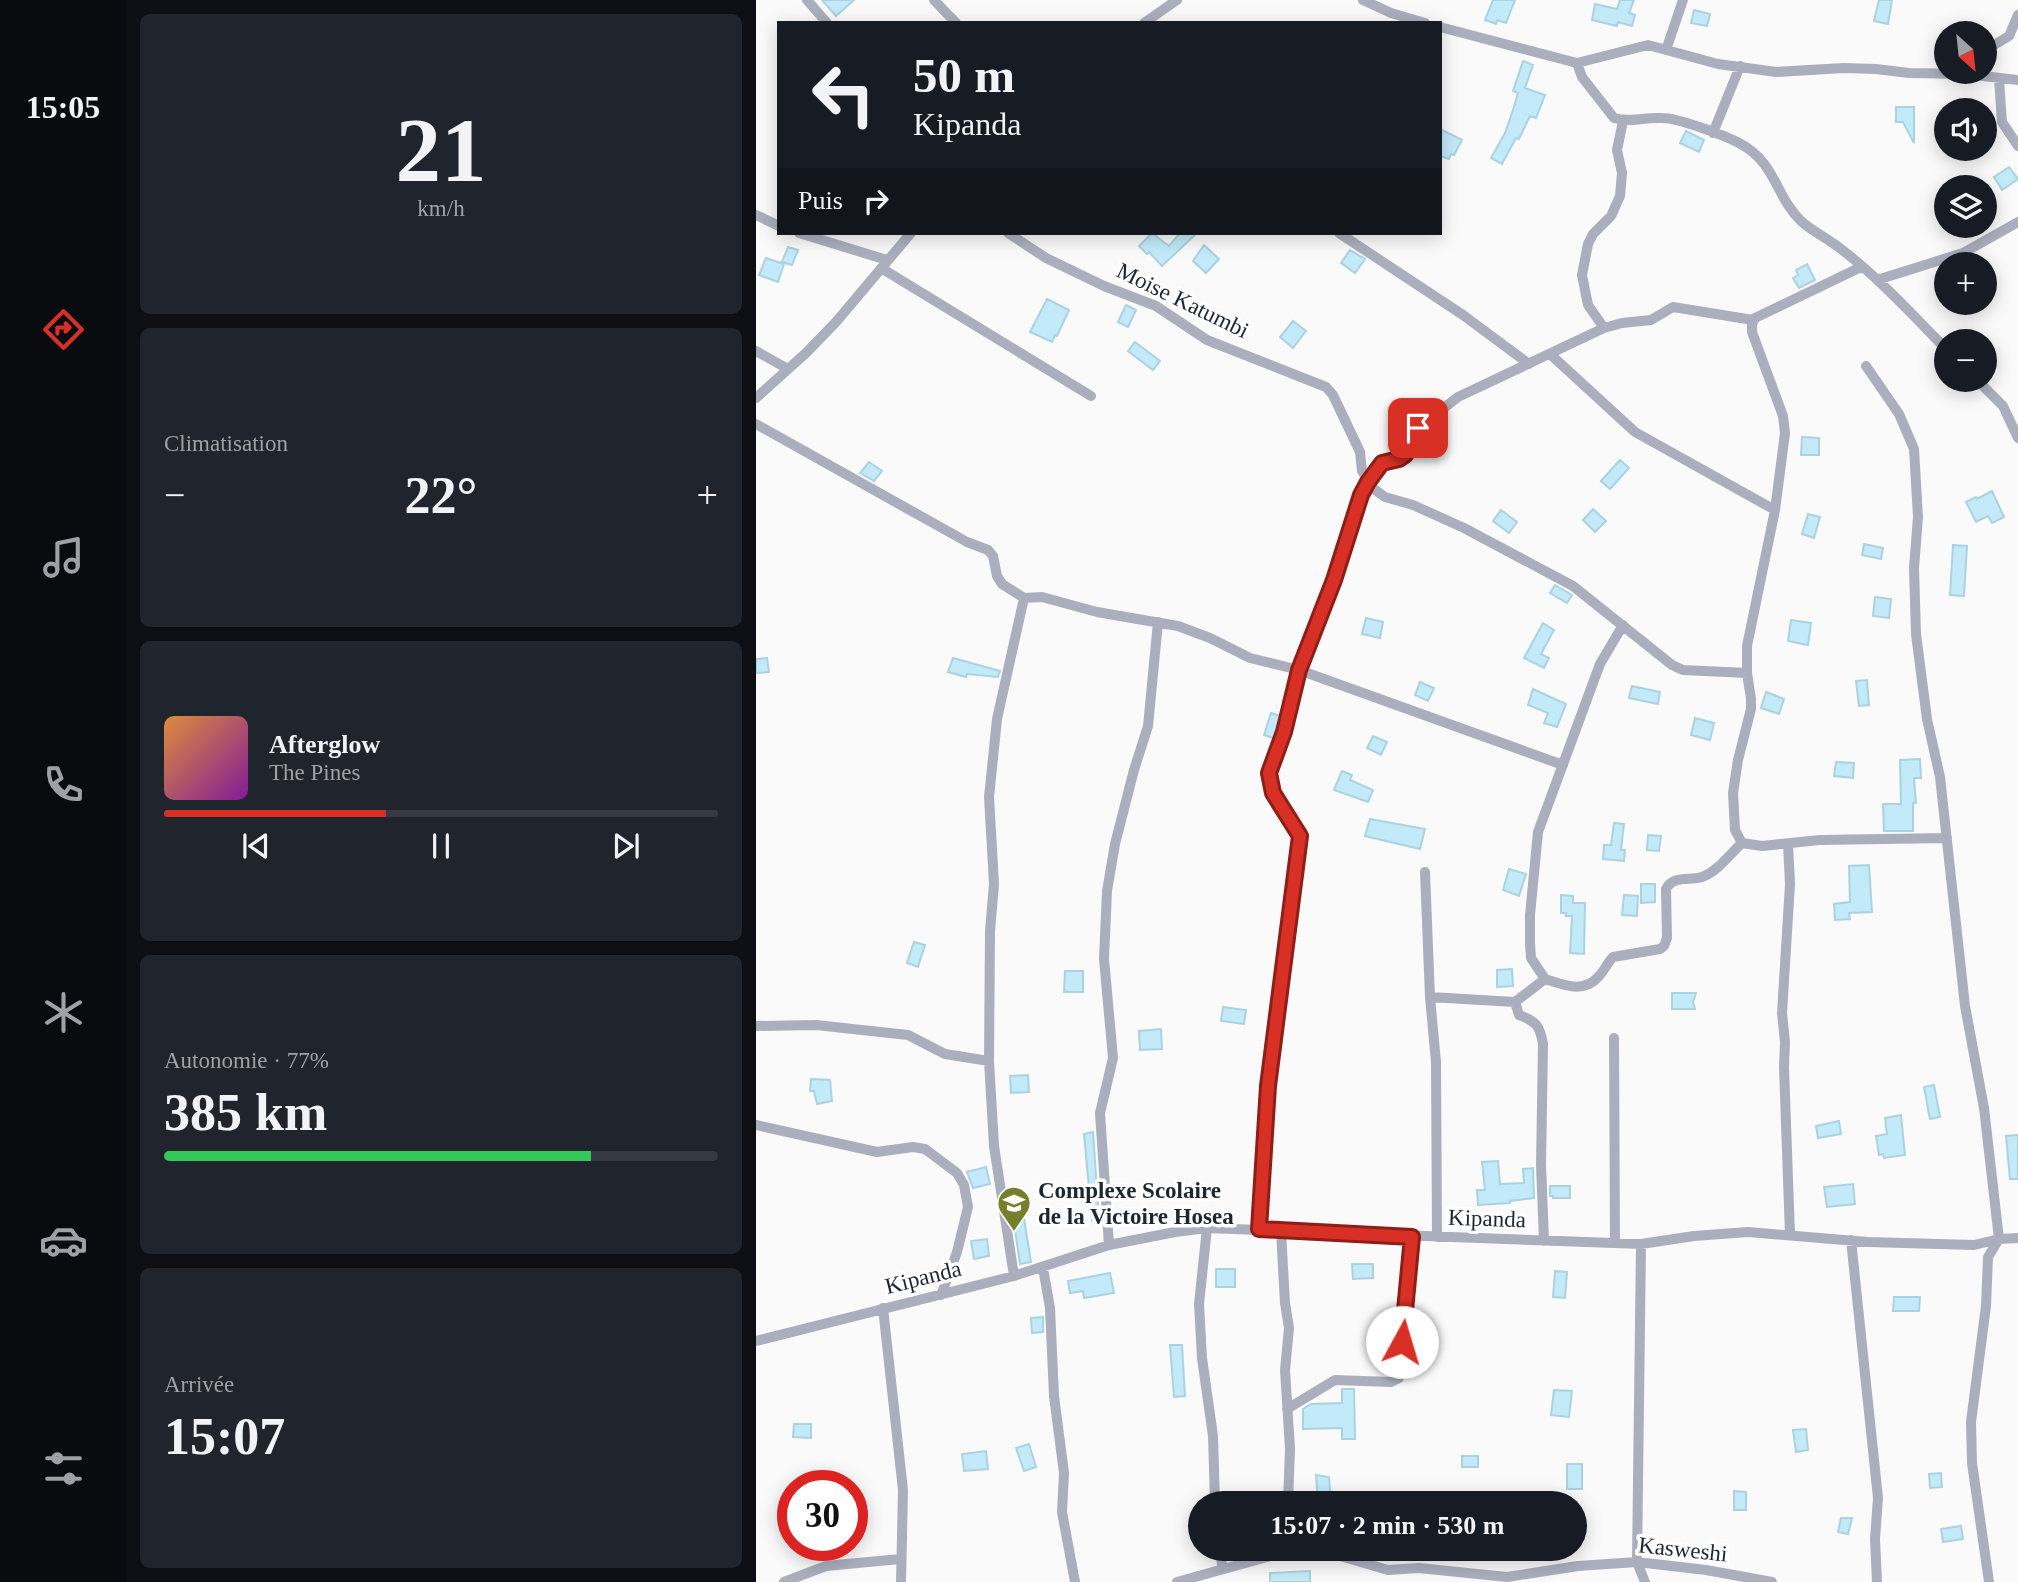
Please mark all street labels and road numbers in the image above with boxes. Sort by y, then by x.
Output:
street label: Moise Katumbi [1113,258,1253,343]
street label: Kipanda [1448,1205,1526,1232]
street label: Kipanda [882,1256,964,1299]
street label: Kasweshi [1637,1532,1729,1567]

